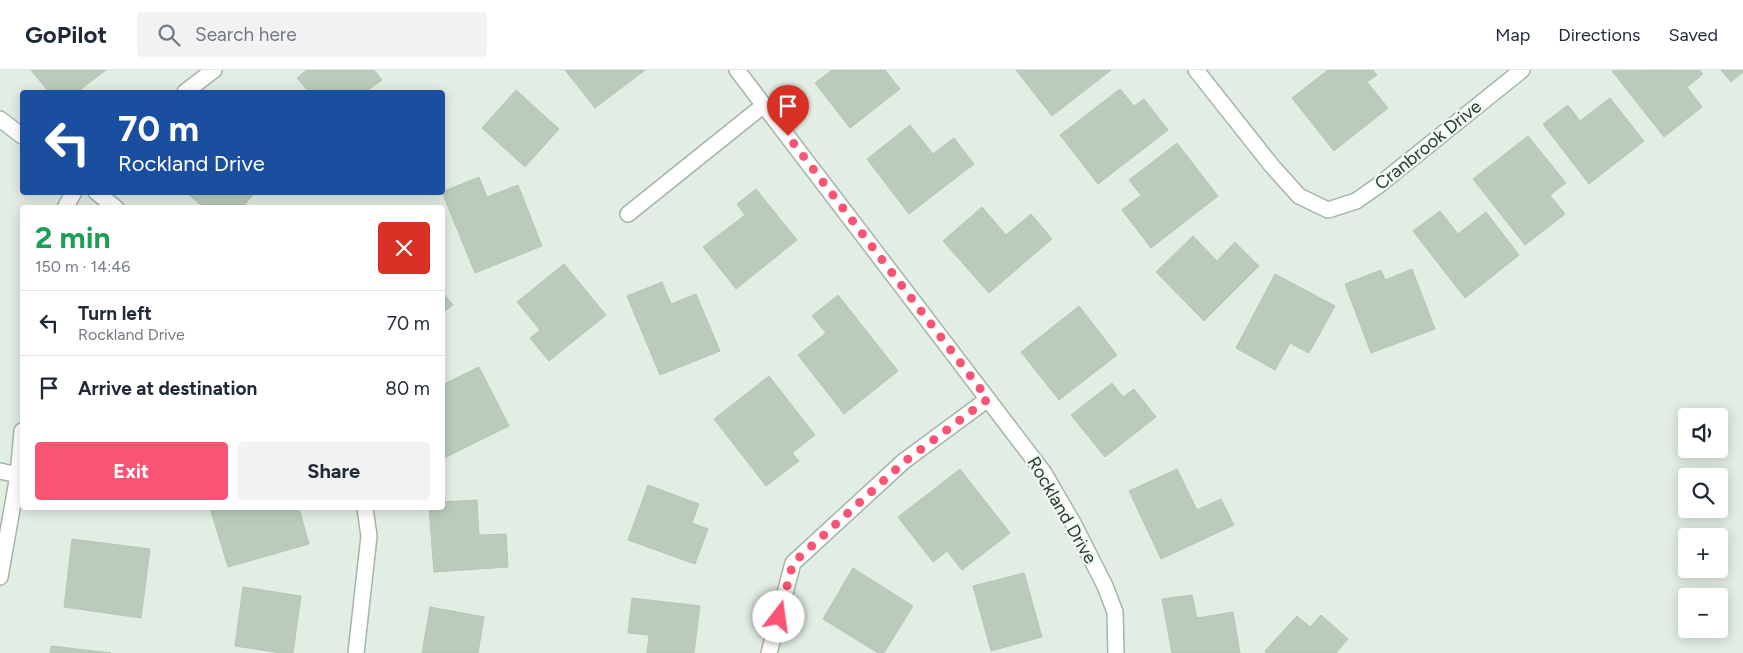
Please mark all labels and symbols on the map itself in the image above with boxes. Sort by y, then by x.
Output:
pin [767,85,809,136]
street label: Cranbrook Drive [1370,95,1486,195]
street label: Rockland Drive [1022,453,1102,568]
position arrow [752,590,804,642]

